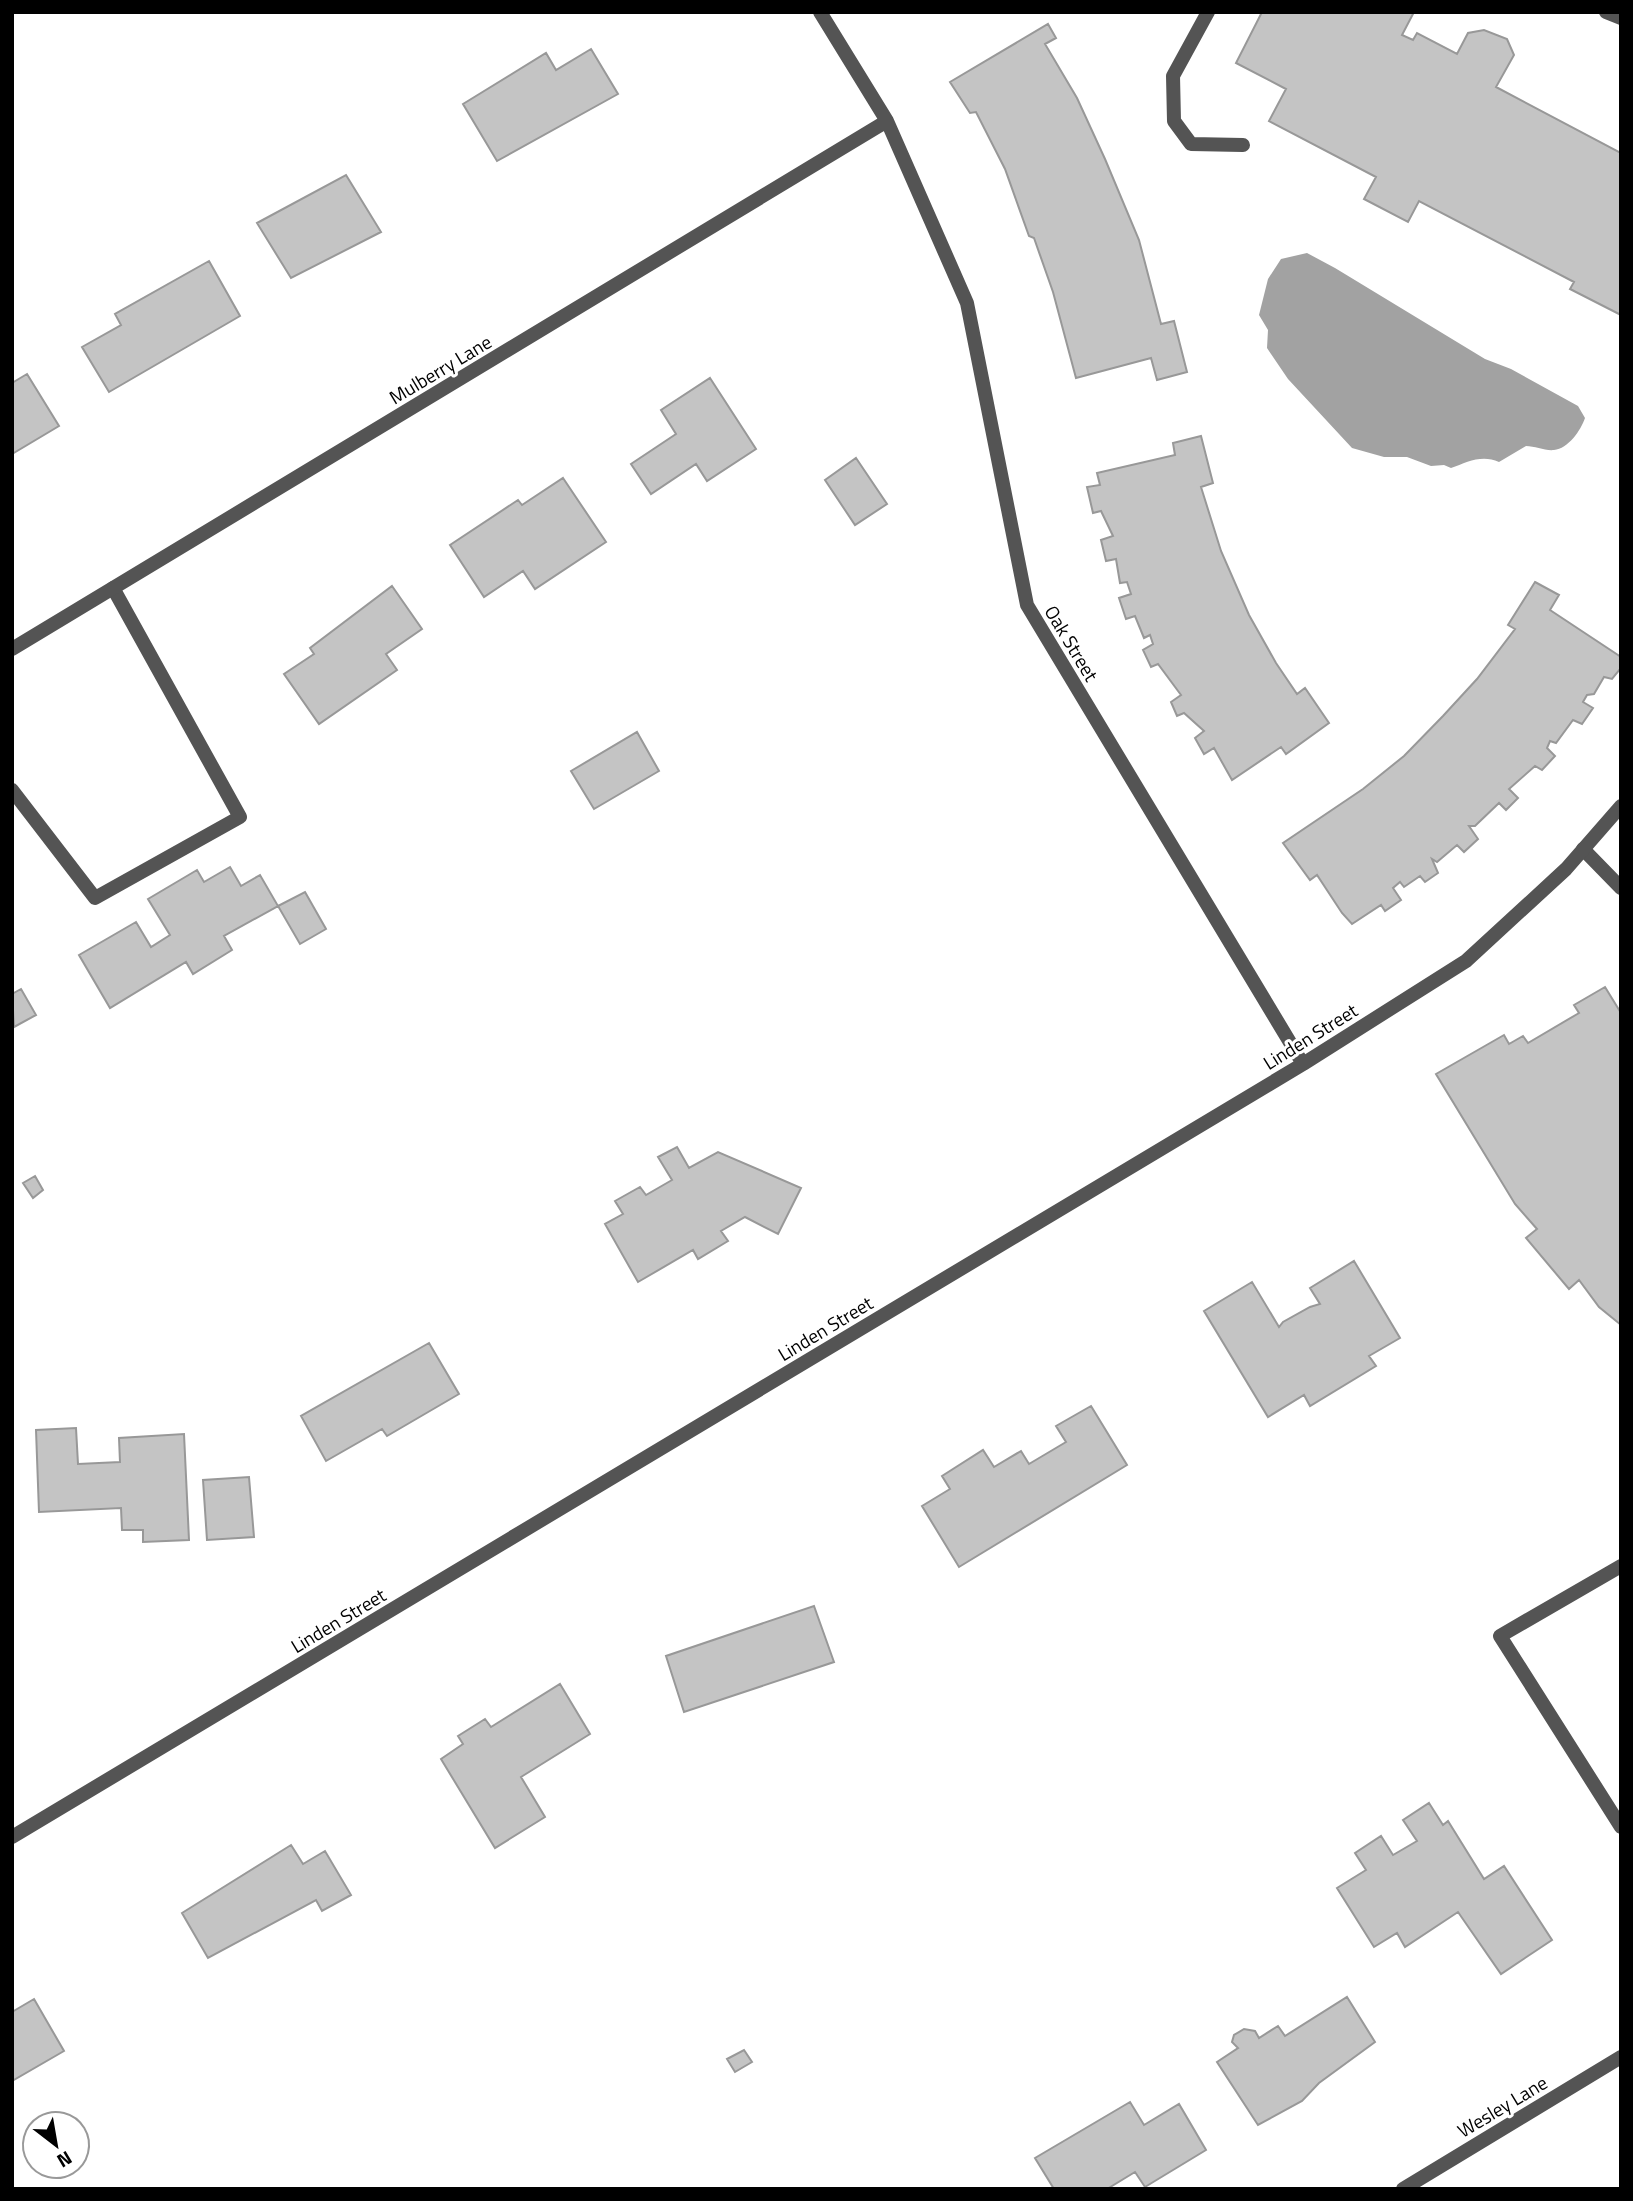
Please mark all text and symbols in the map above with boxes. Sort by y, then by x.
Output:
street label: Mulberry Lane [383,327,497,411]
street label: Oak Street [1038,599,1106,687]
street label: Linden Street [1257,995,1363,1077]
street label: Linden Street [772,1288,878,1368]
street label: Linden Street [285,1580,391,1660]
street label: Wesley Lane [1451,2068,1553,2144]
north arrow [21,2110,91,2180]
text: N [52,2144,78,2176]

